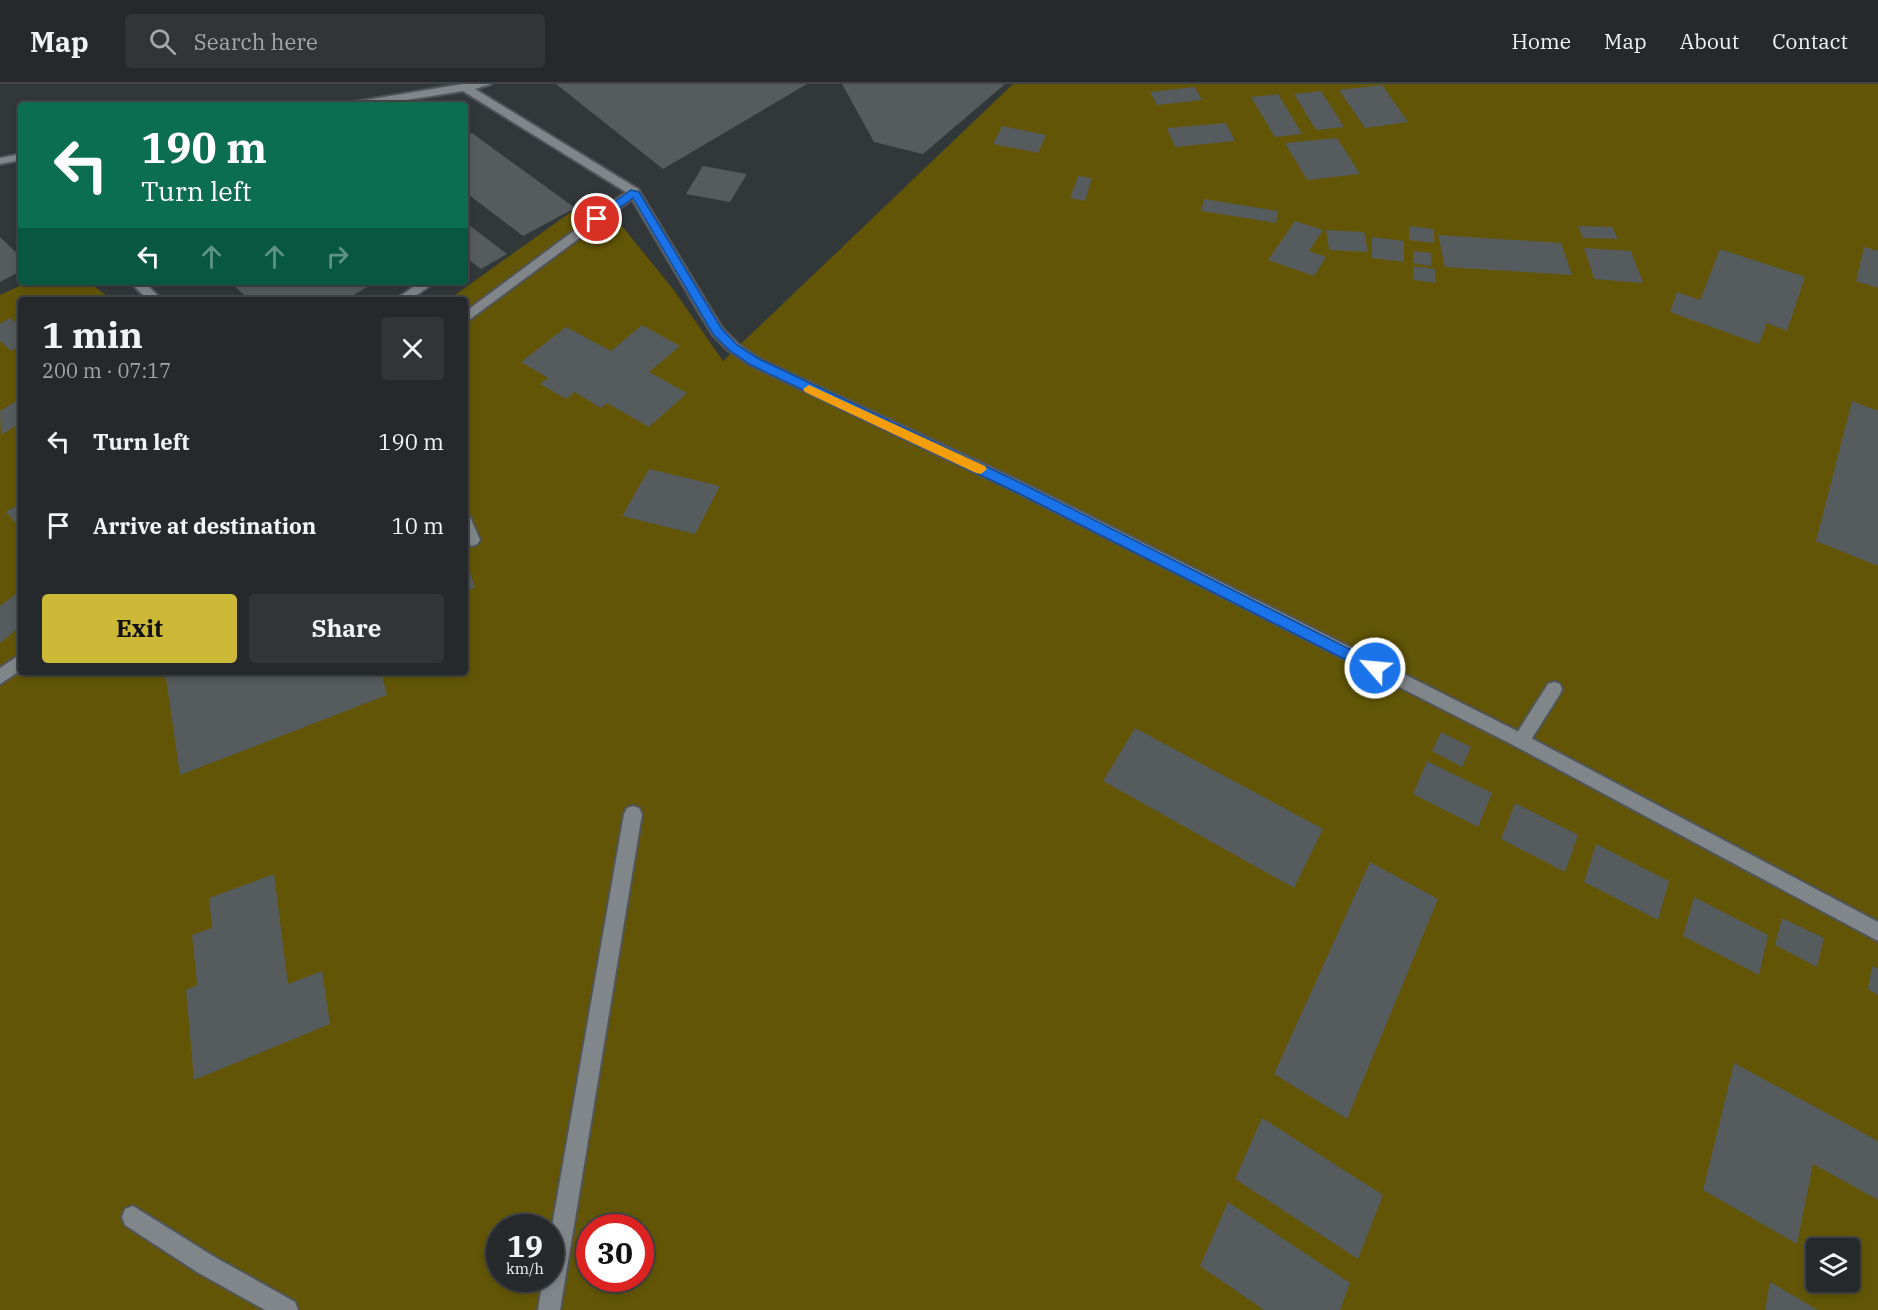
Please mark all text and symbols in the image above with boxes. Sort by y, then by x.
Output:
search box [125,14,545,68]
text: Map [30,23,89,60]
icon: search [146,25,179,58]
text: Search here [194,27,318,56]
text: Home [1511,27,1571,55]
text: Map [1604,27,1647,55]
text: About [1680,27,1739,55]
text: Contact [1772,27,1848,55]
text: 190 m [141,120,267,175]
icon: left [42,126,120,204]
text: Turn left [141,173,252,208]
pin [571,193,622,244]
icon: arrive [580,202,613,235]
icon: left [132,240,165,273]
icon: ahead [195,240,228,273]
icon: ahead [258,240,291,273]
icon: right [321,240,354,273]
text: 1 min [42,311,143,358]
button: close [381,317,444,380]
text: 200 m · 07:17 [42,357,171,384]
icon: left [42,425,75,458]
text: Turn left [93,427,189,456]
text: 190 m [378,427,444,456]
icon: arrive [42,509,75,542]
text: Arrive at destination [93,511,316,540]
text: 10 m [392,511,444,540]
button: Exit [42,594,237,663]
button: Share [249,594,444,663]
position arrow [1343,636,1407,700]
speed limit sign: 30 [576,1214,654,1292]
text: 19 [507,1226,543,1265]
map controls [1806,1238,1860,1292]
button: layers [1806,1238,1860,1292]
text: km/h [506,1259,544,1278]

